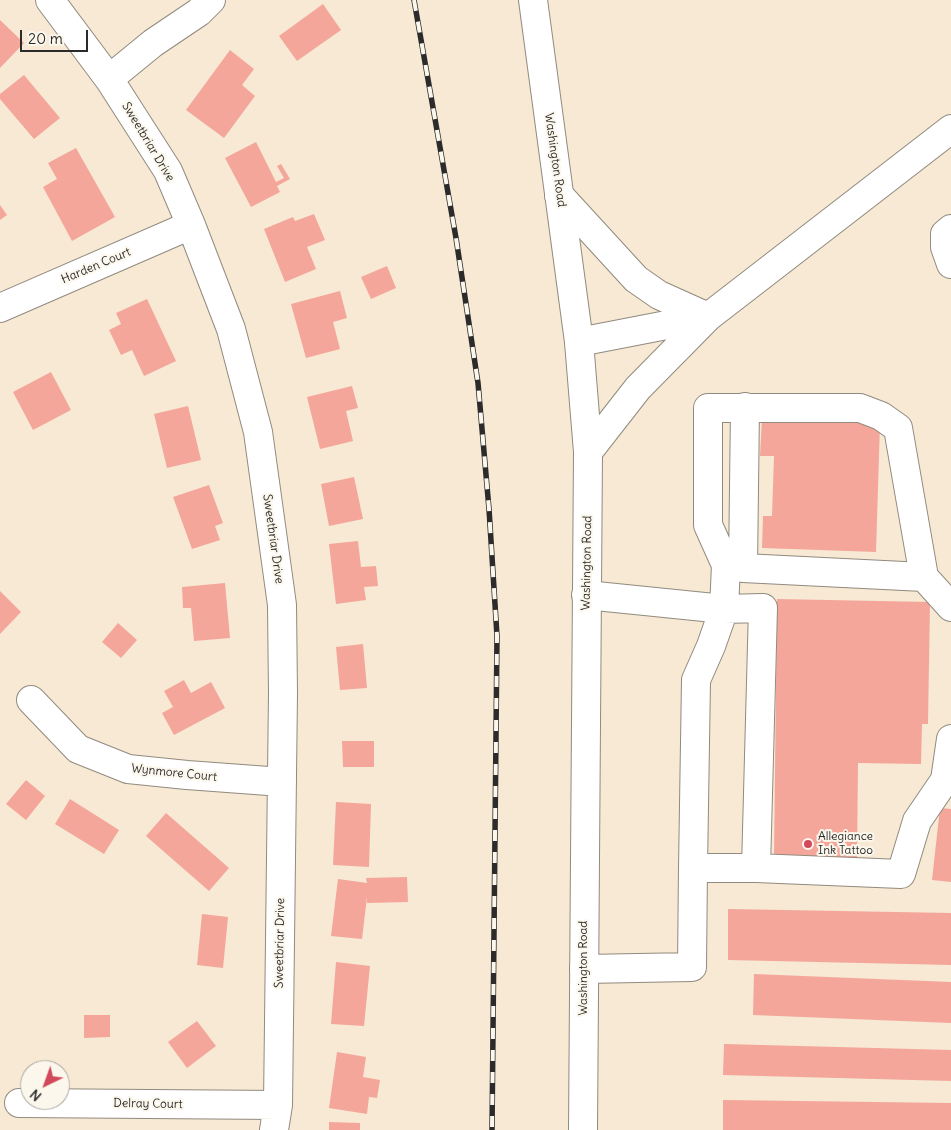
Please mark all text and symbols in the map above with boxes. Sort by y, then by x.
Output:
scale bar [22,20,90,52]
text: 20 m [28,29,63,48]
street label: Sweetbriar Drive [119,100,177,184]
street label: Washington Road [541,112,569,208]
street label: Harden Court [59,245,133,287]
street label: Sweetbriar Drive [260,493,286,585]
street label: Washington Road [579,515,595,611]
street label: Wynmore Court [130,761,218,785]
place label: Allegiance Ink Tattoo [818,830,873,858]
marker: Allegiance Ink Tattoo [802,838,814,850]
street label: Sweetbriar Drive [272,898,288,988]
street label: Washington Road [577,921,591,1015]
north arrow [20,1060,70,1110]
text: N [26,1085,45,1105]
street label: Delray Court [113,1096,183,1112]

